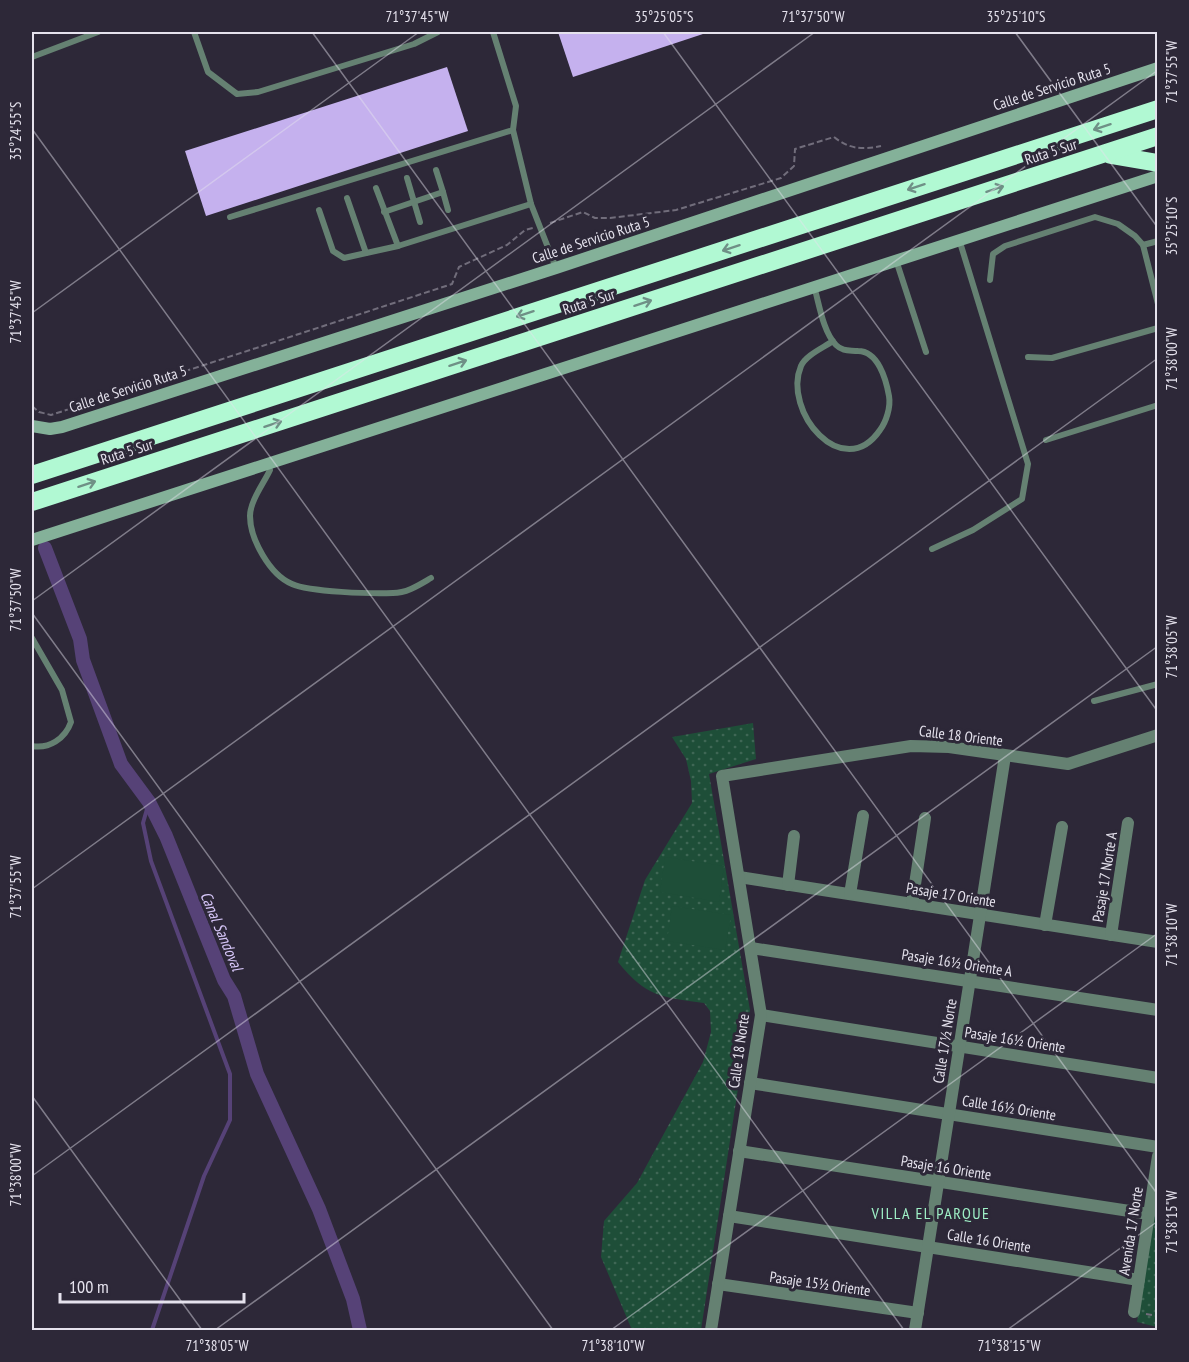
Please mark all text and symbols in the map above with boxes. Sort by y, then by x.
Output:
text: 71°37'45"W [385,7,449,26]
text: 35°25'05"S [634,7,694,26]
text: 71°37'50"W [781,7,845,26]
text: 35°25'10"S [986,7,1046,26]
text: 71°37'55"W [1162,40,1181,104]
street label: Calle de Servicio Ruta 5 [991,59,1113,115]
text: 35°24'55"S [6,101,25,161]
one-way arrow [1093,122,1112,133]
street label: Ruta 5 Sur [1022,134,1080,169]
one-way arrow [907,183,926,194]
one-way arrow [985,183,1004,194]
text: 35°25'10"S [1162,196,1181,256]
street label: Calle de Servicio Ruta 5 [530,212,652,268]
one-way arrow [722,243,741,254]
text: 71°37'45"W [6,280,25,344]
street label: Ruta 5 Sur [560,284,618,319]
one-way arrow [633,297,652,308]
one-way arrow [516,310,535,321]
text: 71°38'00"W [1162,327,1181,391]
one-way arrow [448,357,467,368]
street label: Calle de Servicio Ruta 5 [67,361,189,417]
one-way arrow [263,417,282,428]
street label: Ruta 5 Sur [98,434,156,469]
one-way arrow [77,478,96,489]
text: 71°37'50"W [6,568,25,632]
text: 71°38'05"W [1162,615,1181,679]
street label: Calle 18 Oriente [918,721,1004,750]
street label: Pasaje 17 Norte A [1088,830,1121,923]
text: 71°37'55"W [6,855,25,919]
street label: Pasaje 17 Oriente [905,878,997,911]
water label: Canal Sandoval [196,888,248,975]
text: 71°38'10"W [1162,903,1181,967]
street label: Pasaje 16½ Oriente A [900,944,1015,981]
street label: Calle 17½ Norte [928,997,961,1085]
street label: Calle 18 Norte [724,1012,753,1089]
street label: Pasaje 16½ Oriente [963,1022,1067,1057]
street label: Calle 16½ Oriente [961,1091,1057,1124]
text: 71°38'00"W [6,1143,25,1207]
street label: Pasaje 16 Oriente [900,1151,993,1184]
street label: Avenida 17 Norte [1114,1185,1147,1277]
text: 71°38'15"W [1162,1190,1181,1254]
district label: VILLA EL PARQUE [871,1203,990,1223]
street label: Calle 16 Oriente [946,1225,1032,1256]
scale bar [60,1266,244,1304]
street label: Pasaje 15½ Oriente [768,1267,872,1300]
text: 100 m [69,1275,109,1298]
text: 71°38'05"W [185,1336,249,1355]
text: 71°38'10"W [581,1336,645,1355]
text: 71°38'15"W [977,1336,1041,1355]

